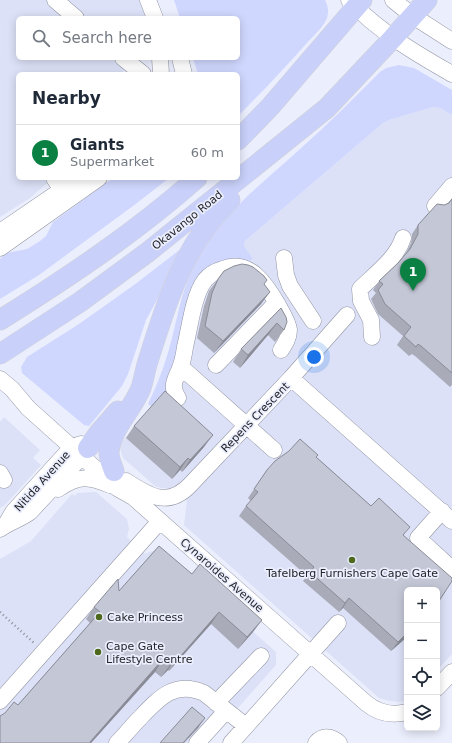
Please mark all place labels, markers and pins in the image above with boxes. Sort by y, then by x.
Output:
pin: 1 [400,258,426,291]
marker: Tafelberg Furnishers Cape Gate [347,555,357,565]
place label: Tafelberg Furnishers Cape Gate [265,567,438,580]
place label: Cake Princess [107,611,183,624]
marker: Cake Princess [94,612,104,622]
place label: Cape Gate Lifestyle Centre [106,640,193,666]
marker: Cape Gate Lifestyle Centre [93,647,103,657]

